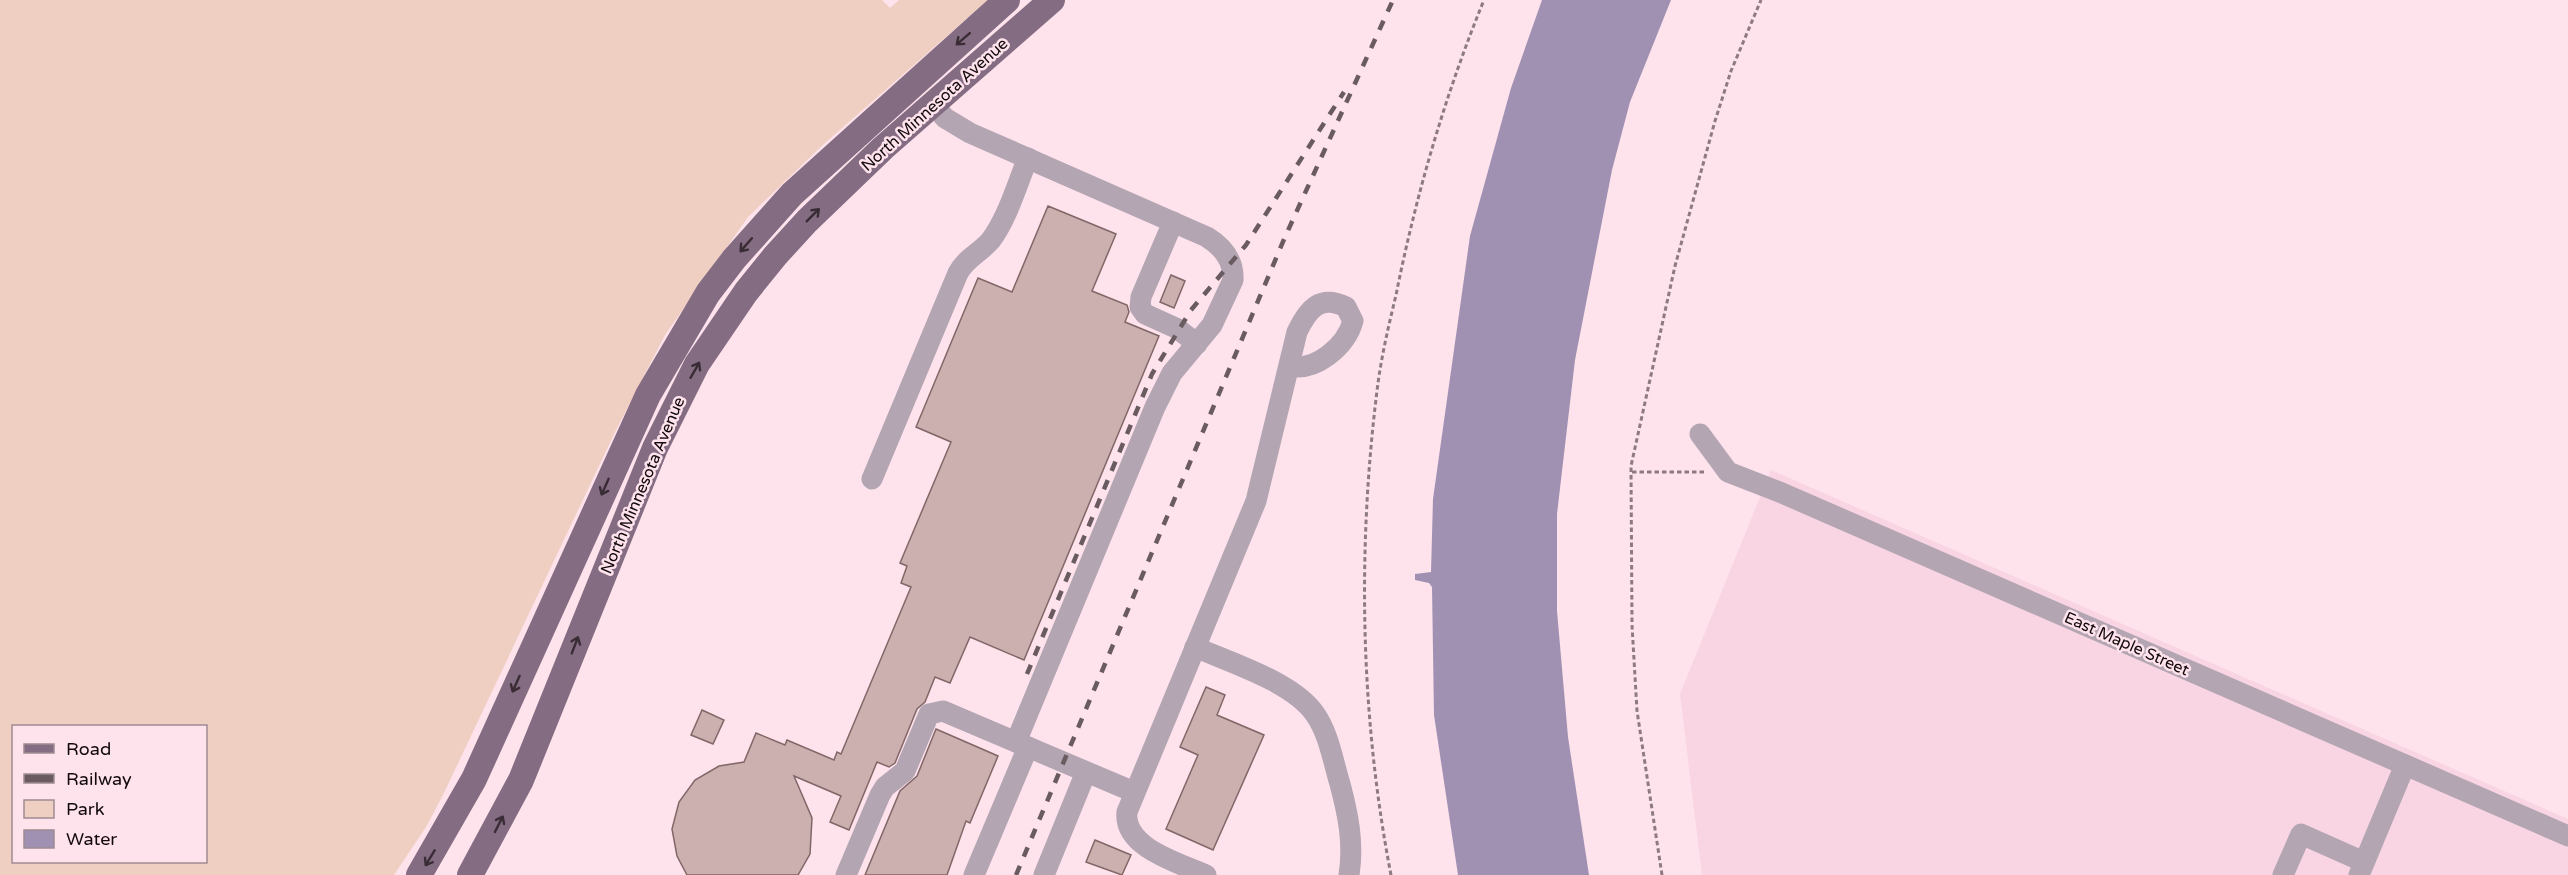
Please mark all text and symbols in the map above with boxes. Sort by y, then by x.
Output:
one-way arrow [956,32,971,46]
street label: North Minnesota Avenue [857,34,1012,176]
one-way arrow [805,208,820,223]
one-way arrow [739,237,752,253]
one-way arrow [689,362,701,379]
street label: North Minnesota Avenue [597,394,689,577]
one-way arrow [599,477,610,495]
street label: East Maple Street [2061,607,2192,680]
one-way arrow [571,636,582,654]
one-way arrow [510,674,522,692]
legend [12,725,207,863]
text: Road [66,738,111,760]
text: Railway [66,768,132,790]
text: Park [66,798,105,820]
one-way arrow [493,816,505,833]
text: Water [66,828,117,850]
one-way arrow [423,849,435,866]

